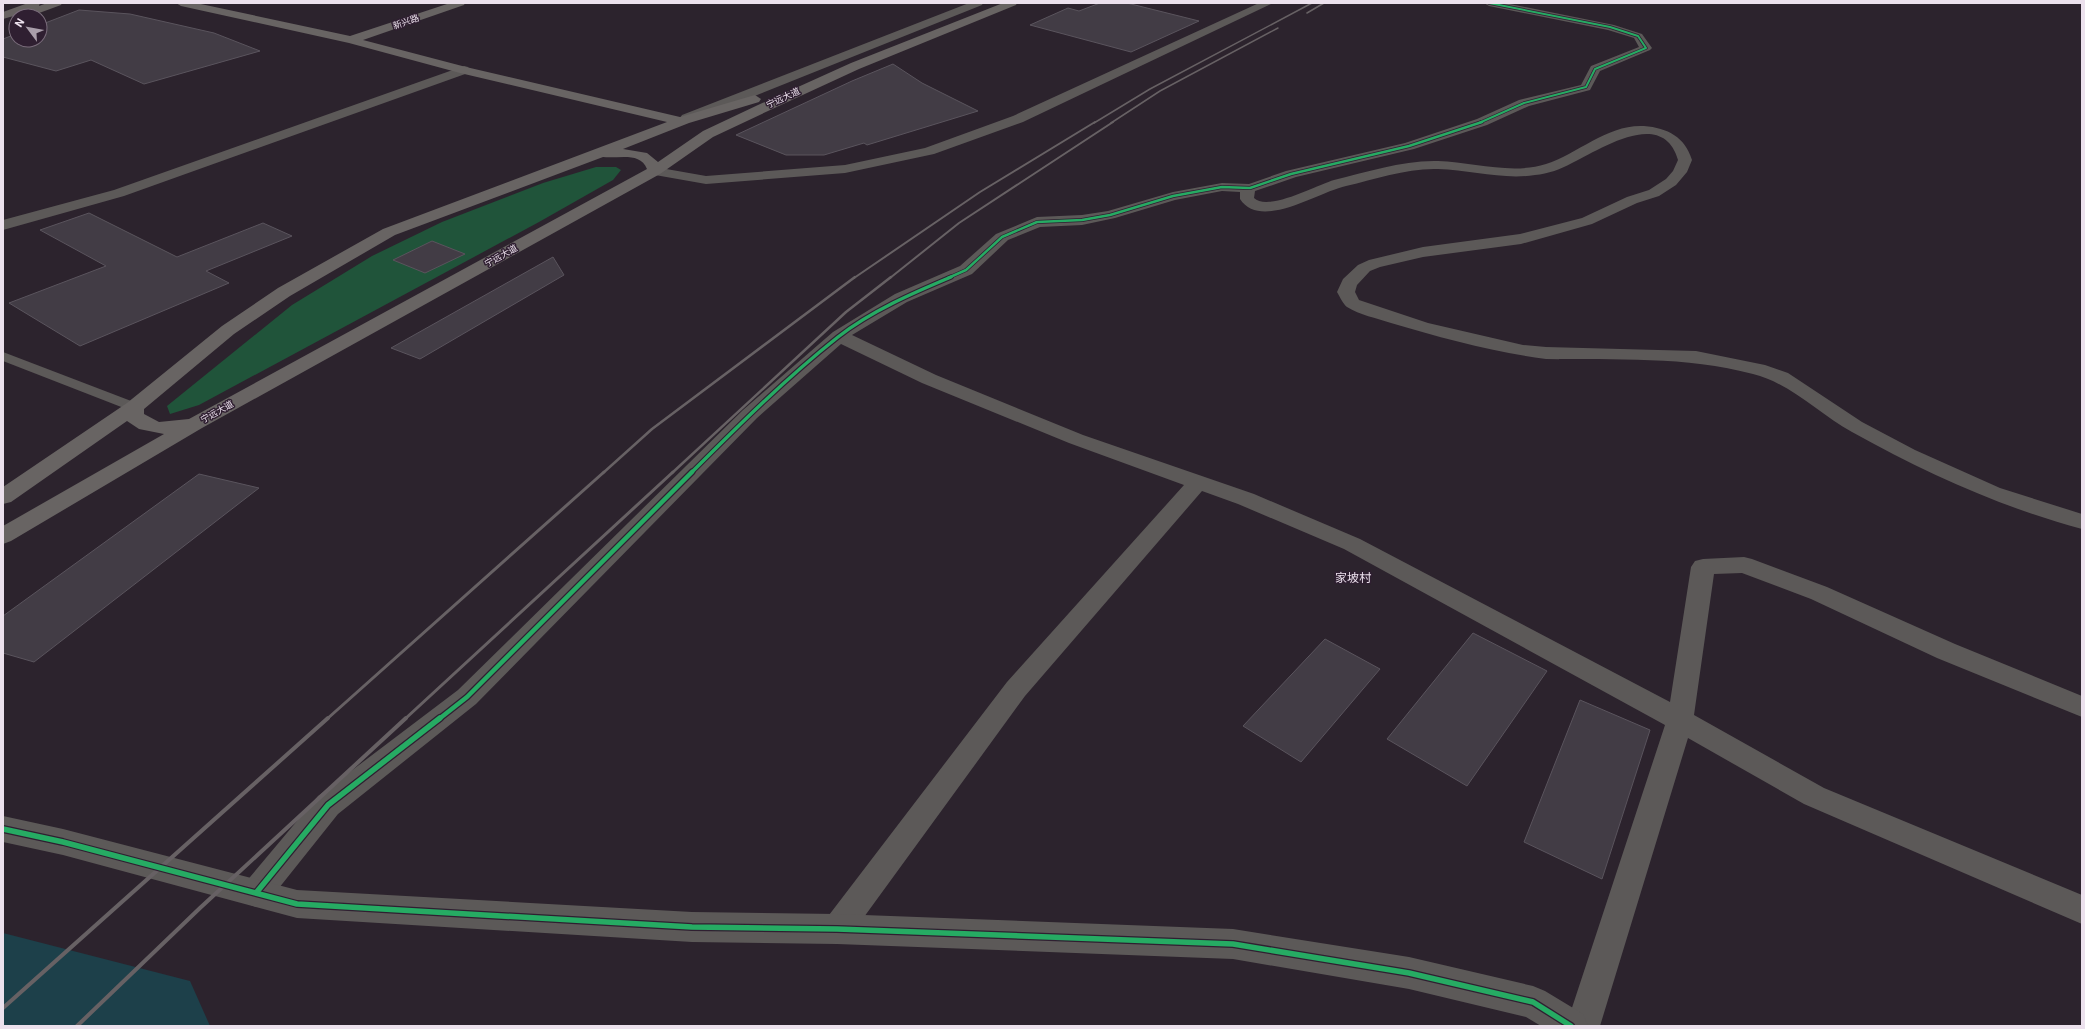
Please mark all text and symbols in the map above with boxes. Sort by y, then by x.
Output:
north arrow [8,8,48,48]
street label: 新兴路 [392,13,420,31]
text: N [12,16,28,30]
street label: 宁远大道 [765,86,801,110]
street label: 宁远大道 [483,243,519,269]
street label: 宁远大道 [199,399,235,425]
district label: 家坡村 [1335,571,1372,585]

